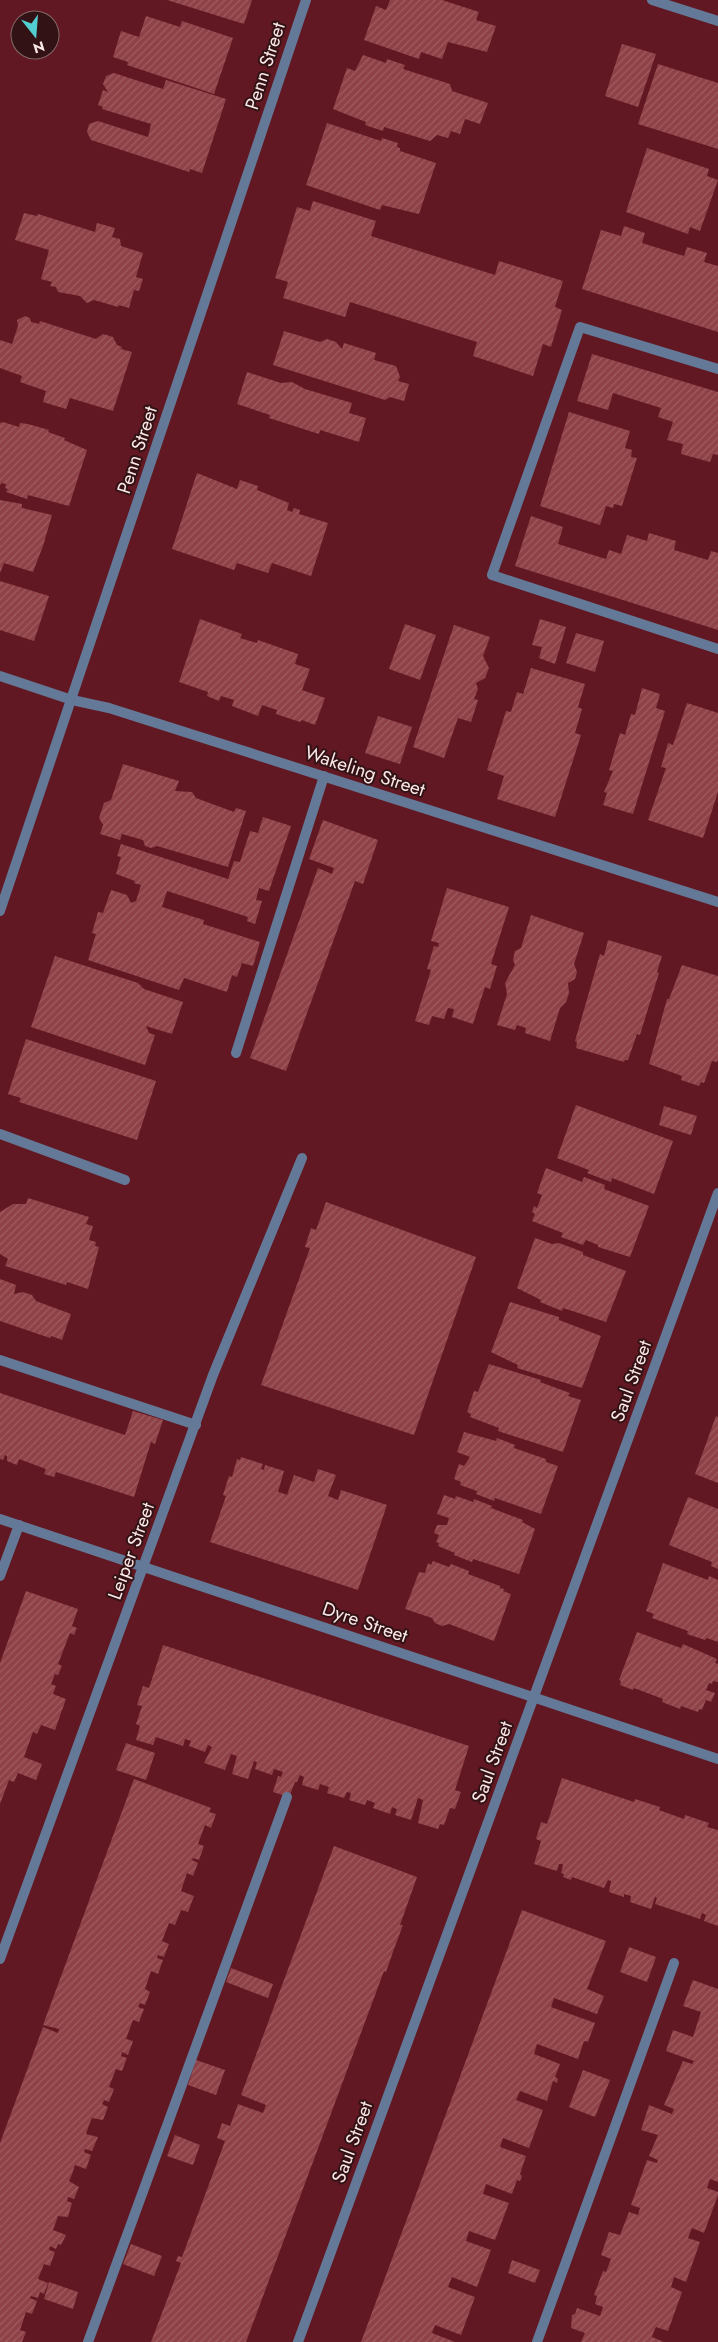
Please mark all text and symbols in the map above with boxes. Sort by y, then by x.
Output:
north arrow [10,10,60,60]
street label: Penn Street [238,18,292,113]
text: N [31,36,47,59]
street label: Penn Street [110,402,164,497]
street label: Wakeling Street [301,739,429,803]
street label: Saul Street [604,1336,658,1426]
street label: Leiper Street [101,1498,161,1603]
street label: Dyre Street [319,1595,412,1649]
street label: Saul Street [465,1717,519,1807]
street label: Saul Street [325,2097,379,2187]

